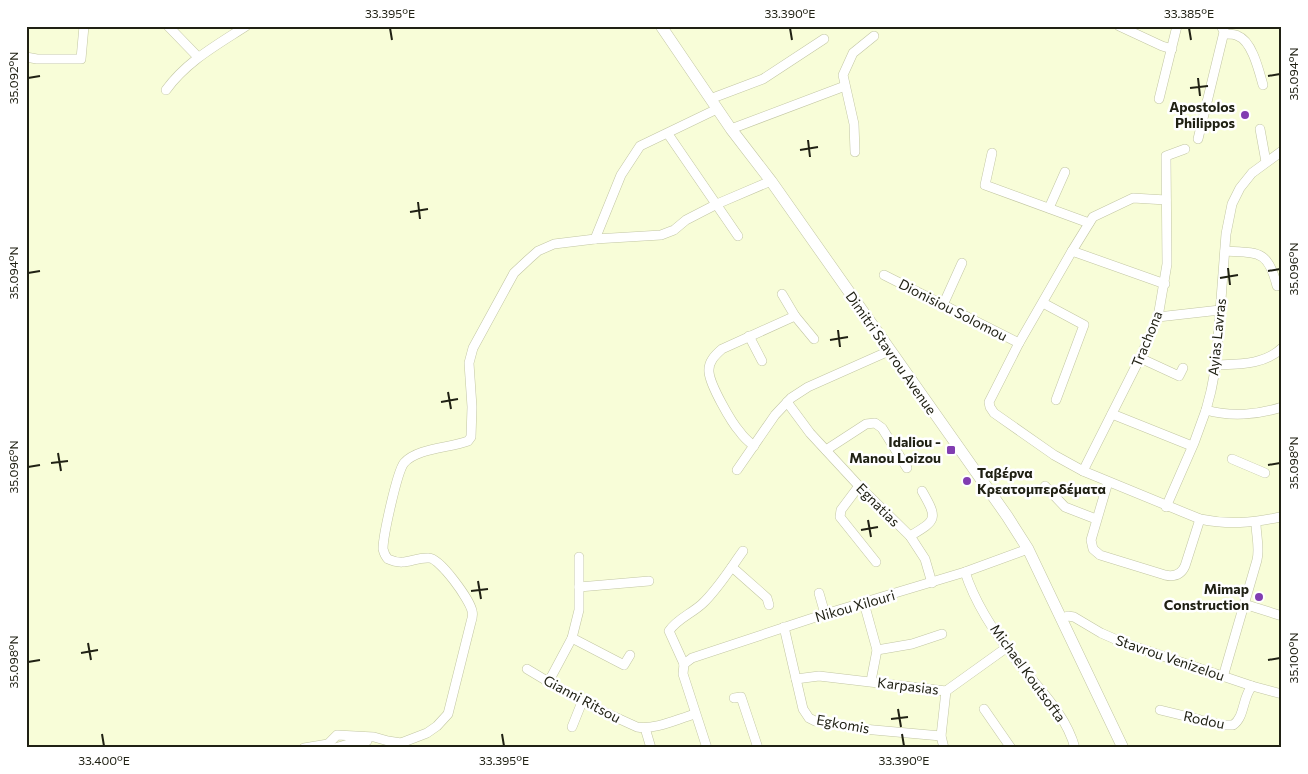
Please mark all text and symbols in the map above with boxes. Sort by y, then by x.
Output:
text: 33.395°E [365,6,415,20]
text: 33.390°E [765,6,816,20]
text: 33.385°E [1164,6,1214,20]
text: 35.094°N [1286,47,1300,101]
text: 35.092°N [6,52,20,104]
place label: Apostolos Philippos [1169,98,1235,131]
marker: Apostolos Philippos [1239,109,1251,121]
text: 35.096°N [1286,242,1300,296]
text: 35.094°N [6,246,20,300]
street label: Dionisiou Solomou [896,275,1010,344]
street label: Dimitri Stavrou Avenue [842,288,940,418]
street label: Ayias Lavras [1204,297,1229,377]
street label: Trachona [1128,308,1166,369]
place label: Idaliou - Manou Loizou [849,433,941,466]
text: 35.098°N [1286,436,1300,490]
text: 35.096°N [6,440,20,494]
marker: Idaliou - Manou Loizou [945,444,957,456]
place label: Ταβέρνα Κρεατομπερδέματα [977,464,1106,497]
marker: Ταβέρνα Κρεατομπερδέματα [961,475,973,487]
street label: Egnatias [853,479,904,530]
place label: Mimap Construction [1164,580,1249,613]
street label: Nikou Xilouri [813,586,897,625]
marker: Mimap Construction [1253,591,1265,603]
street label: Michael Koutsofta [987,620,1070,725]
street label: Stavrou Venizelou [1113,631,1227,684]
text: 35.100°N [1286,633,1300,683]
text: 35.098°N [6,635,20,689]
street label: Gianni Ritsou [541,671,624,726]
street label: Karpasias [876,673,940,698]
street label: Rodou [1182,707,1226,732]
street label: Egkomis [815,710,871,737]
text: 33.400°E [78,753,130,767]
text: 33.395°E [479,753,529,767]
text: 33.390°E [879,753,930,767]

